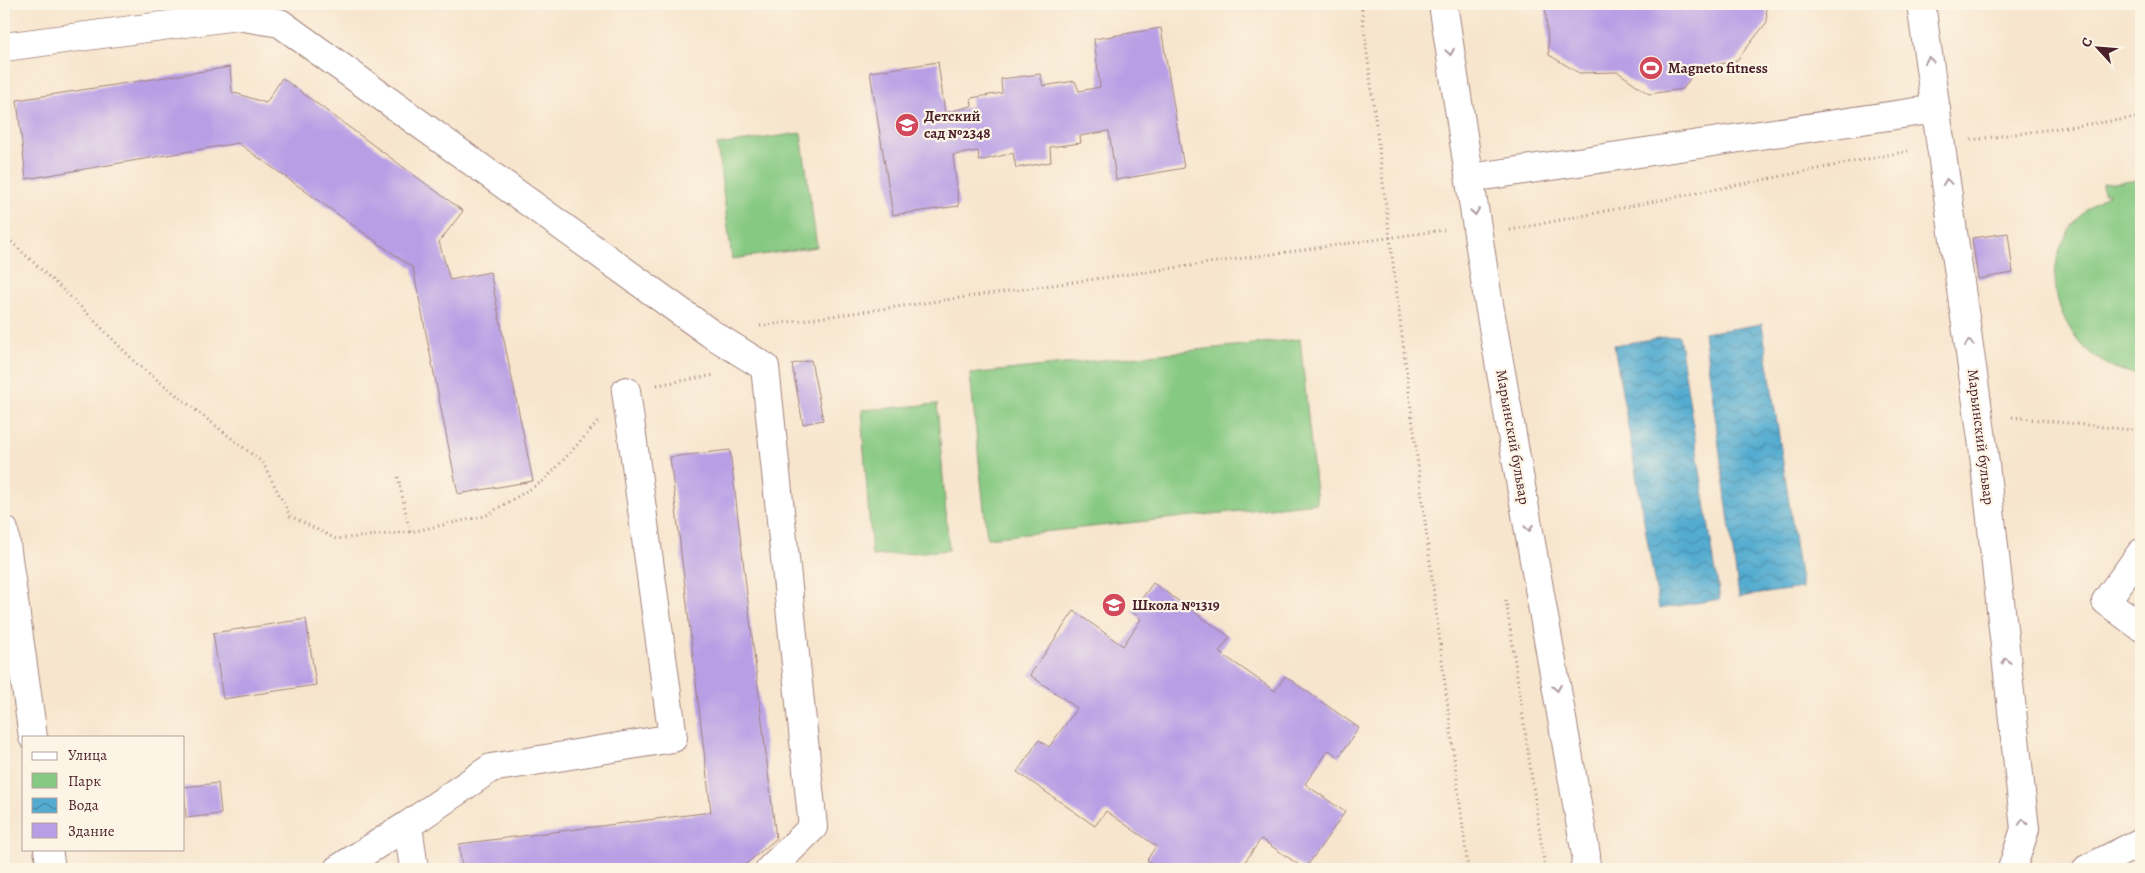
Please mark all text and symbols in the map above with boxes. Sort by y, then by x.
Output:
north arrow [2072,22,2122,72]
text: С [2076,34,2097,51]
one-way arrow [1445,48,1455,56]
sports icon: Magneto fitness [1638,55,1664,81]
one-way arrow [1924,56,1935,64]
place label: Magneto fitness [1668,58,1768,78]
place label: Детский сад №2348 [924,106,990,143]
school or university icon: Детский сад №2348 [894,112,920,138]
one-way arrow [1942,178,1952,187]
one-way arrow [1470,208,1480,217]
one-way arrow [1964,339,1975,347]
street label: Марьинский бульвар [1491,368,1535,506]
street label: Марьинский бульвар [1963,368,1999,506]
one-way arrow [1523,524,1533,532]
school or university icon: Школа №1319 [1101,592,1127,618]
place label: Школа №1319 [1132,595,1220,615]
one-way arrow [2001,657,2012,665]
one-way arrow [1551,684,1562,692]
legend [22,736,185,850]
text: Улица [68,745,107,765]
text: Парк [68,771,101,791]
text: Вода [68,795,99,815]
one-way arrow [2018,818,2029,826]
text: Здание [68,821,115,841]

